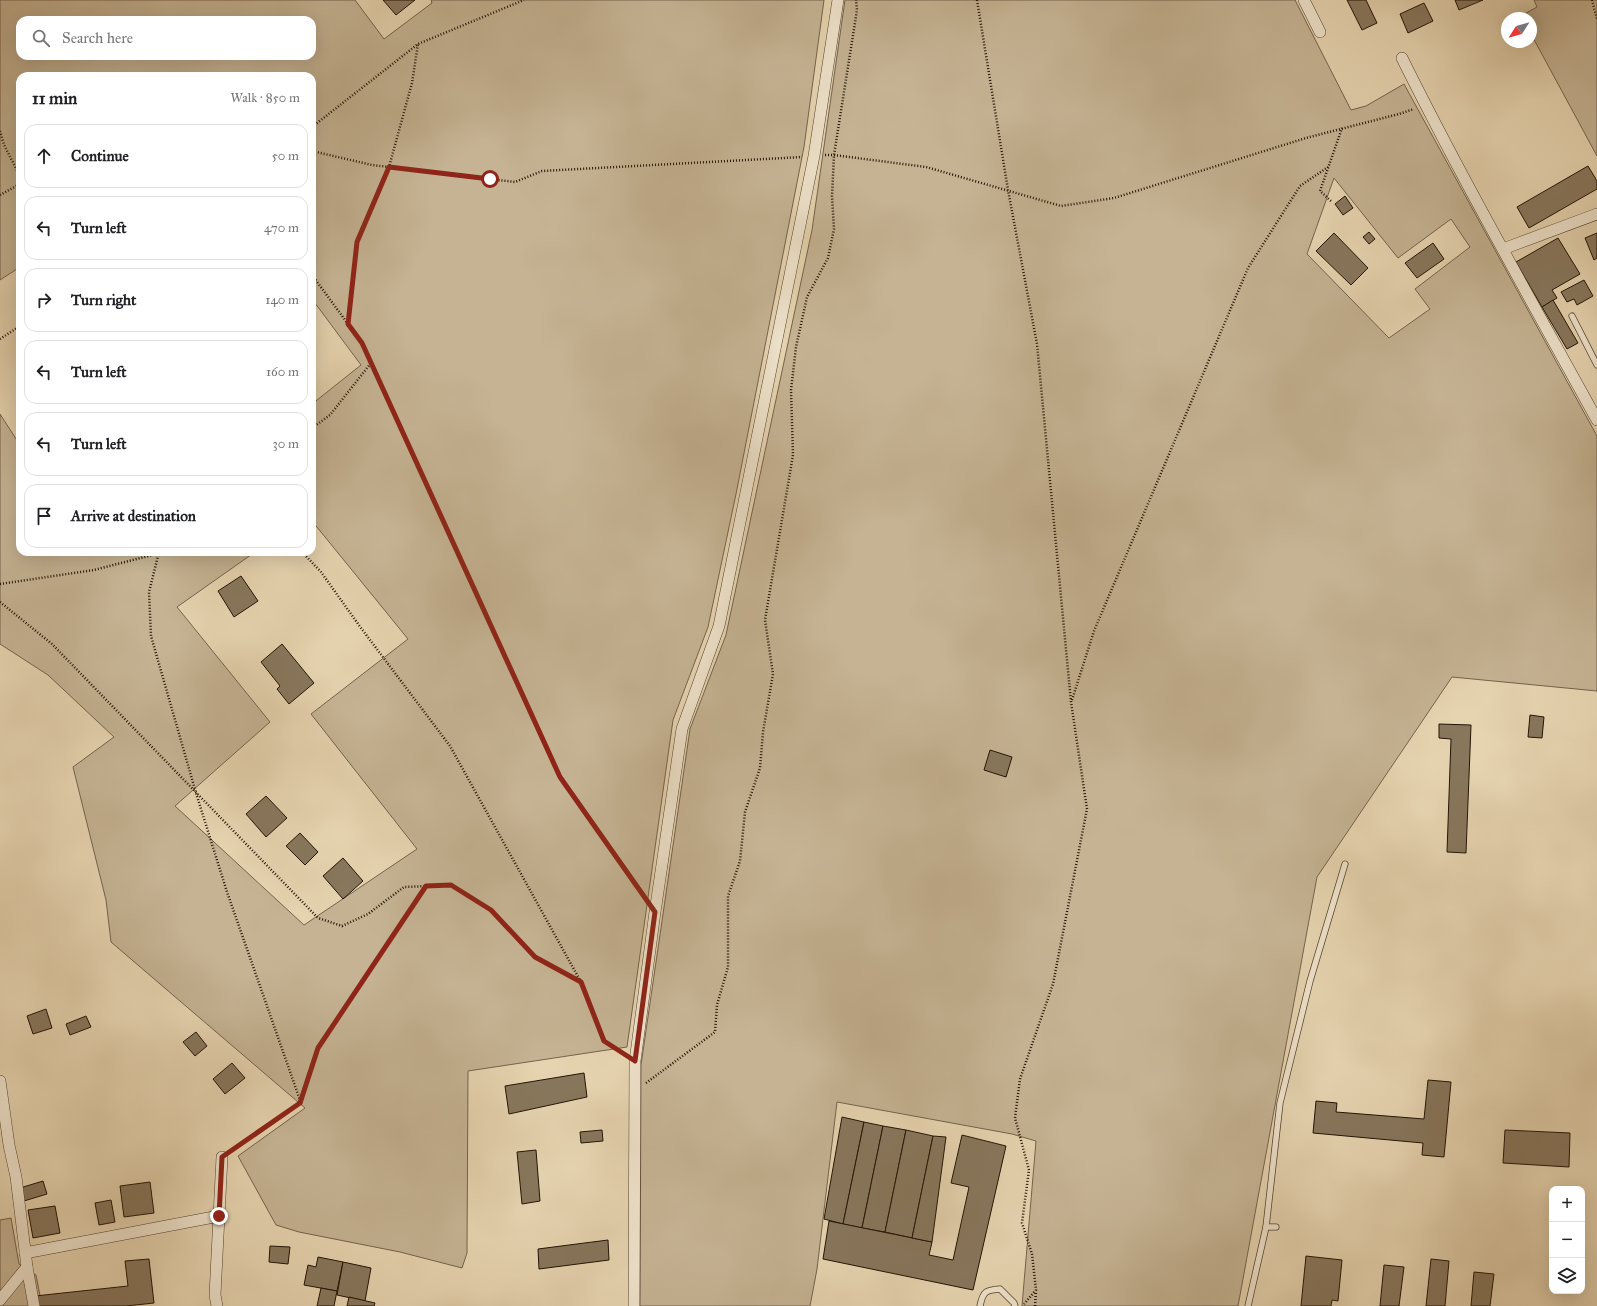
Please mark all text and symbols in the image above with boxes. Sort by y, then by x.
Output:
north arrow [1501,12,1537,48]
search box [16,16,316,60]
icon: search [30,27,52,49]
text: Search here [62,29,133,47]
text: 11 min [32,88,77,109]
text: Walk · 850 m [231,90,300,106]
icon: ahead [33,145,55,167]
text: Continue [71,147,129,165]
text: 50 m [272,148,299,164]
route start [481,170,499,188]
icon: left [33,217,55,239]
text: Turn left [71,219,127,237]
text: 470 m [264,220,299,236]
icon: right [33,289,55,311]
text: Turn right [71,291,136,309]
text: 140 m [265,292,299,308]
icon: left [33,361,55,383]
text: Turn left [71,363,127,381]
text: 160 m [266,364,299,380]
icon: left [33,433,55,455]
text: Turn left [71,435,127,453]
text: 30 m [273,436,299,452]
icon: arrive [33,505,55,527]
text: Arrive at destination [71,507,196,525]
map controls [1549,1186,1585,1294]
button: + [1549,1186,1585,1222]
route end [210,1207,228,1225]
button: − [1549,1222,1585,1258]
button: layers [1549,1258,1585,1294]

